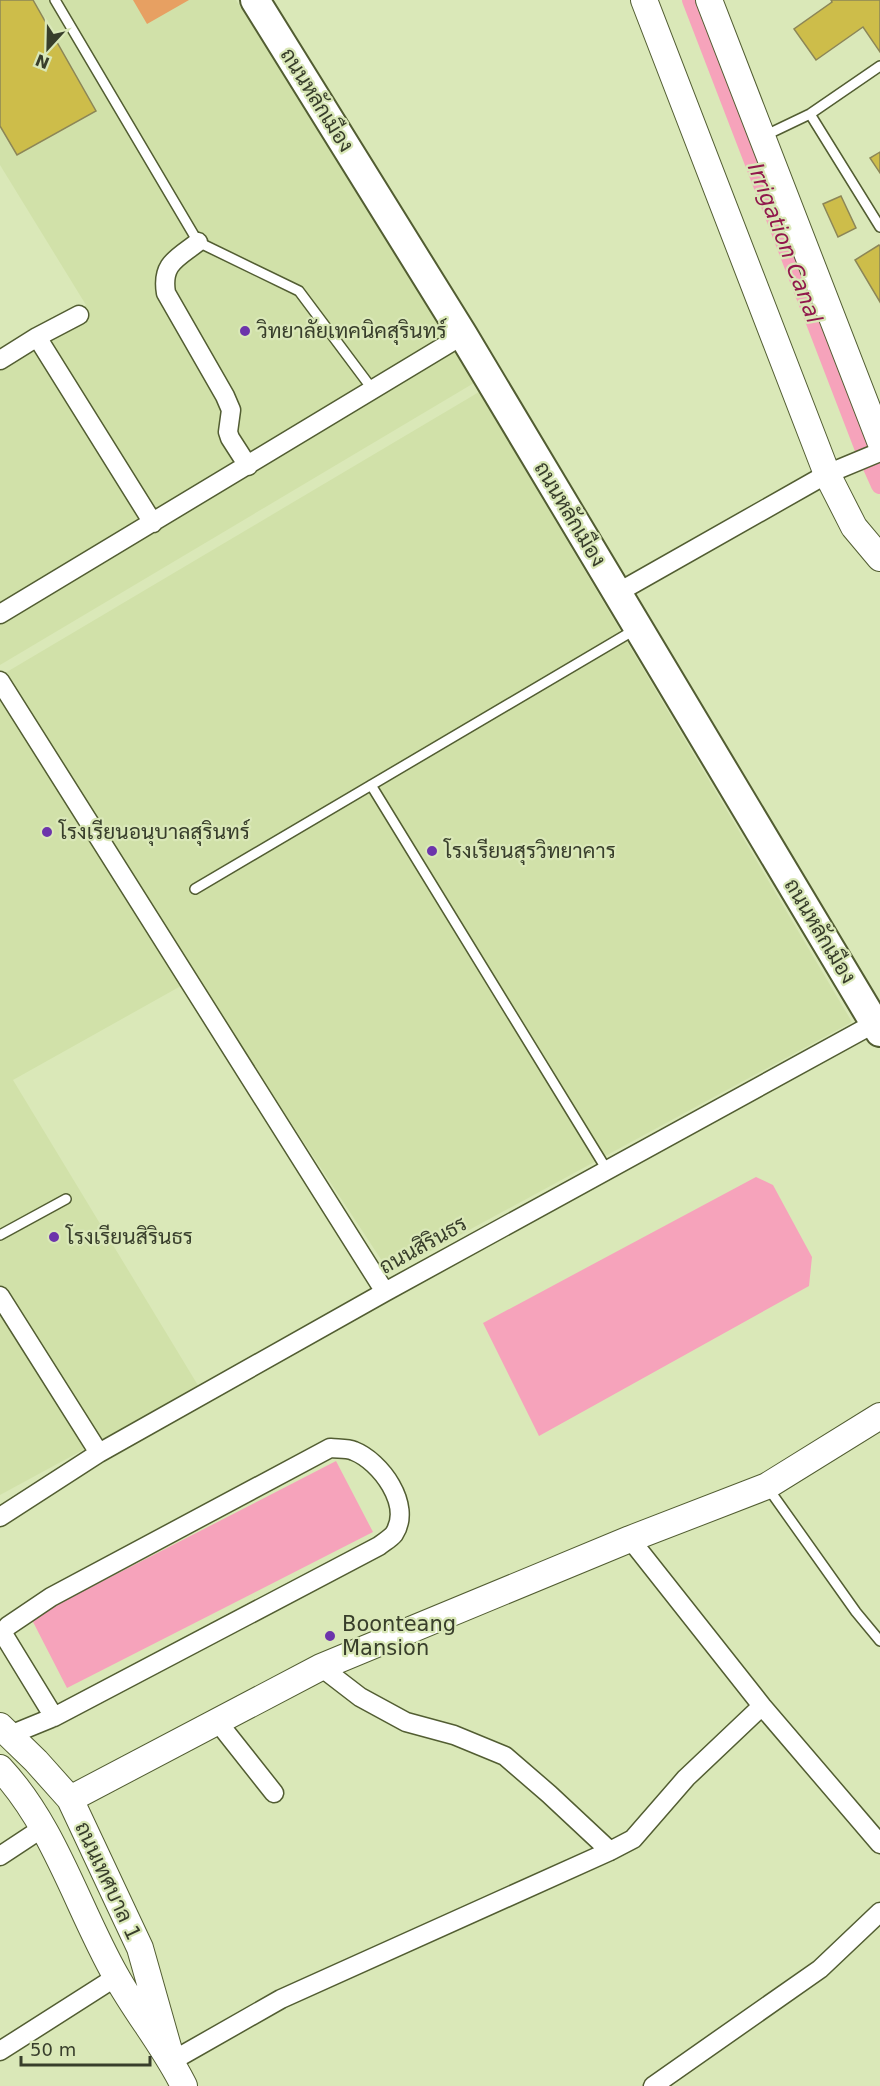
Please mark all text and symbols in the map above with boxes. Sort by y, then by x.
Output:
north arrow [18,18,78,78]
street label: ถนนหลักเมือง [276,43,360,156]
text: N [33,50,52,73]
water label: Irrigation Canal [743,159,827,327]
place label: วิทยาลัยเทคนิคสุรินทร์ [257,317,447,345]
marker: วิทยาลัยเทคนิคสุรินทร์ [238,324,252,338]
street label: ถนนหลักเมือง [529,456,612,571]
place label: โรงเรียนอนุบาลสุรินทร์ [58,818,250,846]
marker: โรงเรียนอนุบาลสุรินทร์ [40,825,54,839]
place label: โรงเรียนสุรวิทยาคาร [443,838,616,865]
marker: โรงเรียนสุรวิทยาคาร [425,844,439,858]
street label: ถนนหลักเมือง [779,873,862,988]
street label: ถนนสิรินธร [375,1211,471,1279]
place label: โรงเรียนสิรินธร [65,1224,193,1249]
marker: โรงเรียนสิรินธร [47,1230,61,1244]
place label: Boonteang Mansion [342,1612,456,1660]
marker: Boonteang Mansion [323,1629,337,1643]
street label: ถนนเทศบาล 1 [70,1818,146,1944]
scale bar [21,2029,150,2067]
text: 50 m [30,2039,76,2060]

